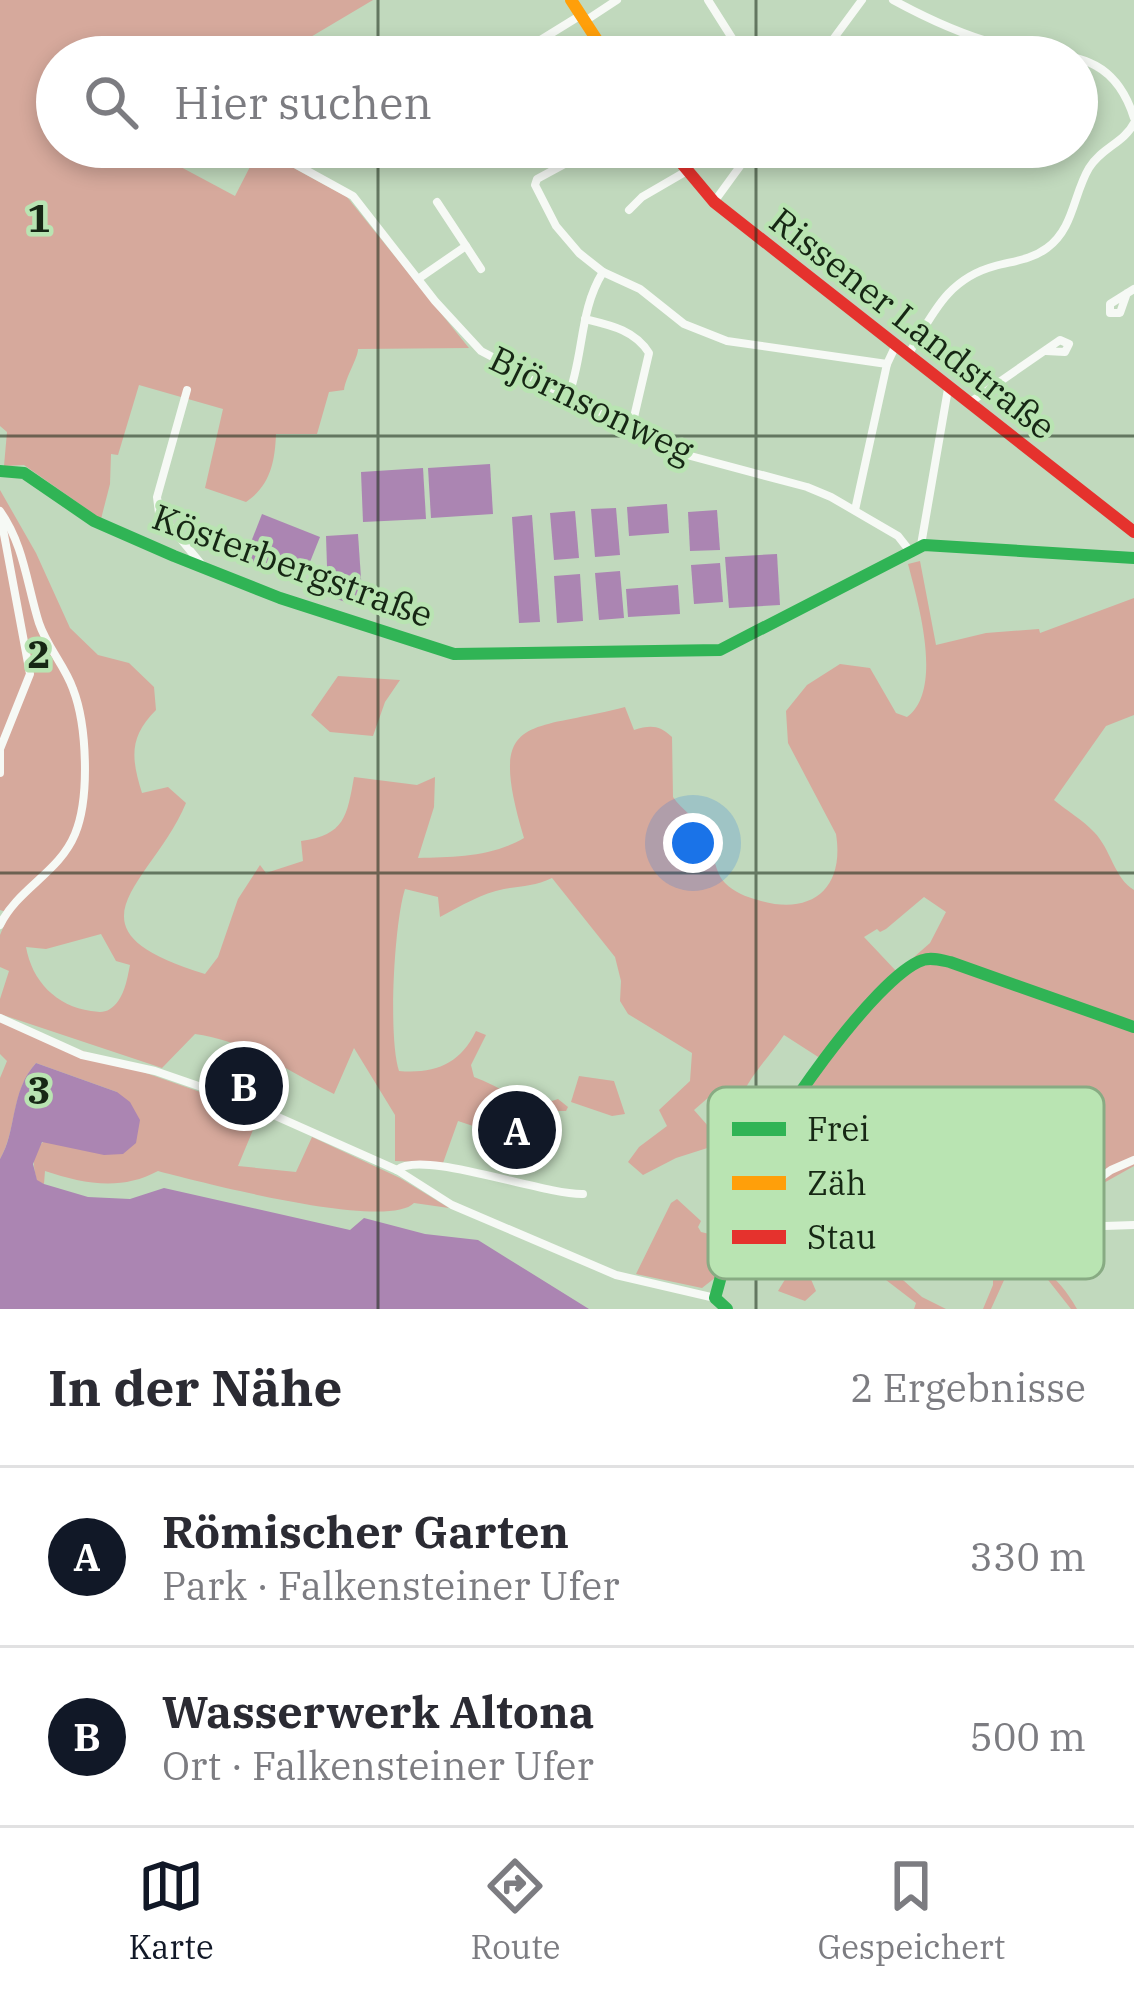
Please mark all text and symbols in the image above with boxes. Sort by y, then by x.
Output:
search box [36,36,1098,168]
icon: search [78,69,144,135]
text: Hier suchen [174,73,432,131]
text: 1 [27,192,51,243]
street label: Rissener Landstraße [761,197,1065,449]
street label: Björnsonweg [482,334,702,474]
street label: Kösterbergstraße [146,492,440,638]
text: 2 [27,628,51,679]
your location [663,813,723,873]
pin: B [205,1041,283,1131]
text: 3 [27,1064,51,1115]
pin: A [478,1085,556,1175]
legend [708,1087,1104,1279]
text: Frei [807,1107,870,1150]
text: Zäh [807,1161,867,1204]
text: Stau [807,1215,876,1258]
text: In der Nähe [48,1354,342,1420]
text: 2 Ergebnisse [850,1362,1086,1413]
text: Römischer Garten [162,1502,569,1560]
text: A [73,1531,101,1582]
text: 330 m [970,1531,1086,1582]
text: Park · Falkensteiner Ufer [162,1560,620,1611]
text: Wasserwerk Altona [162,1682,594,1740]
text: B [73,1711,101,1762]
text: 500 m [970,1711,1086,1762]
text: Ort · Falkensteiner Ufer [162,1740,594,1791]
tab: Karte [128,1853,214,1968]
tab: Route [470,1853,561,1968]
tab: Gespeichert [817,1853,1006,1968]

